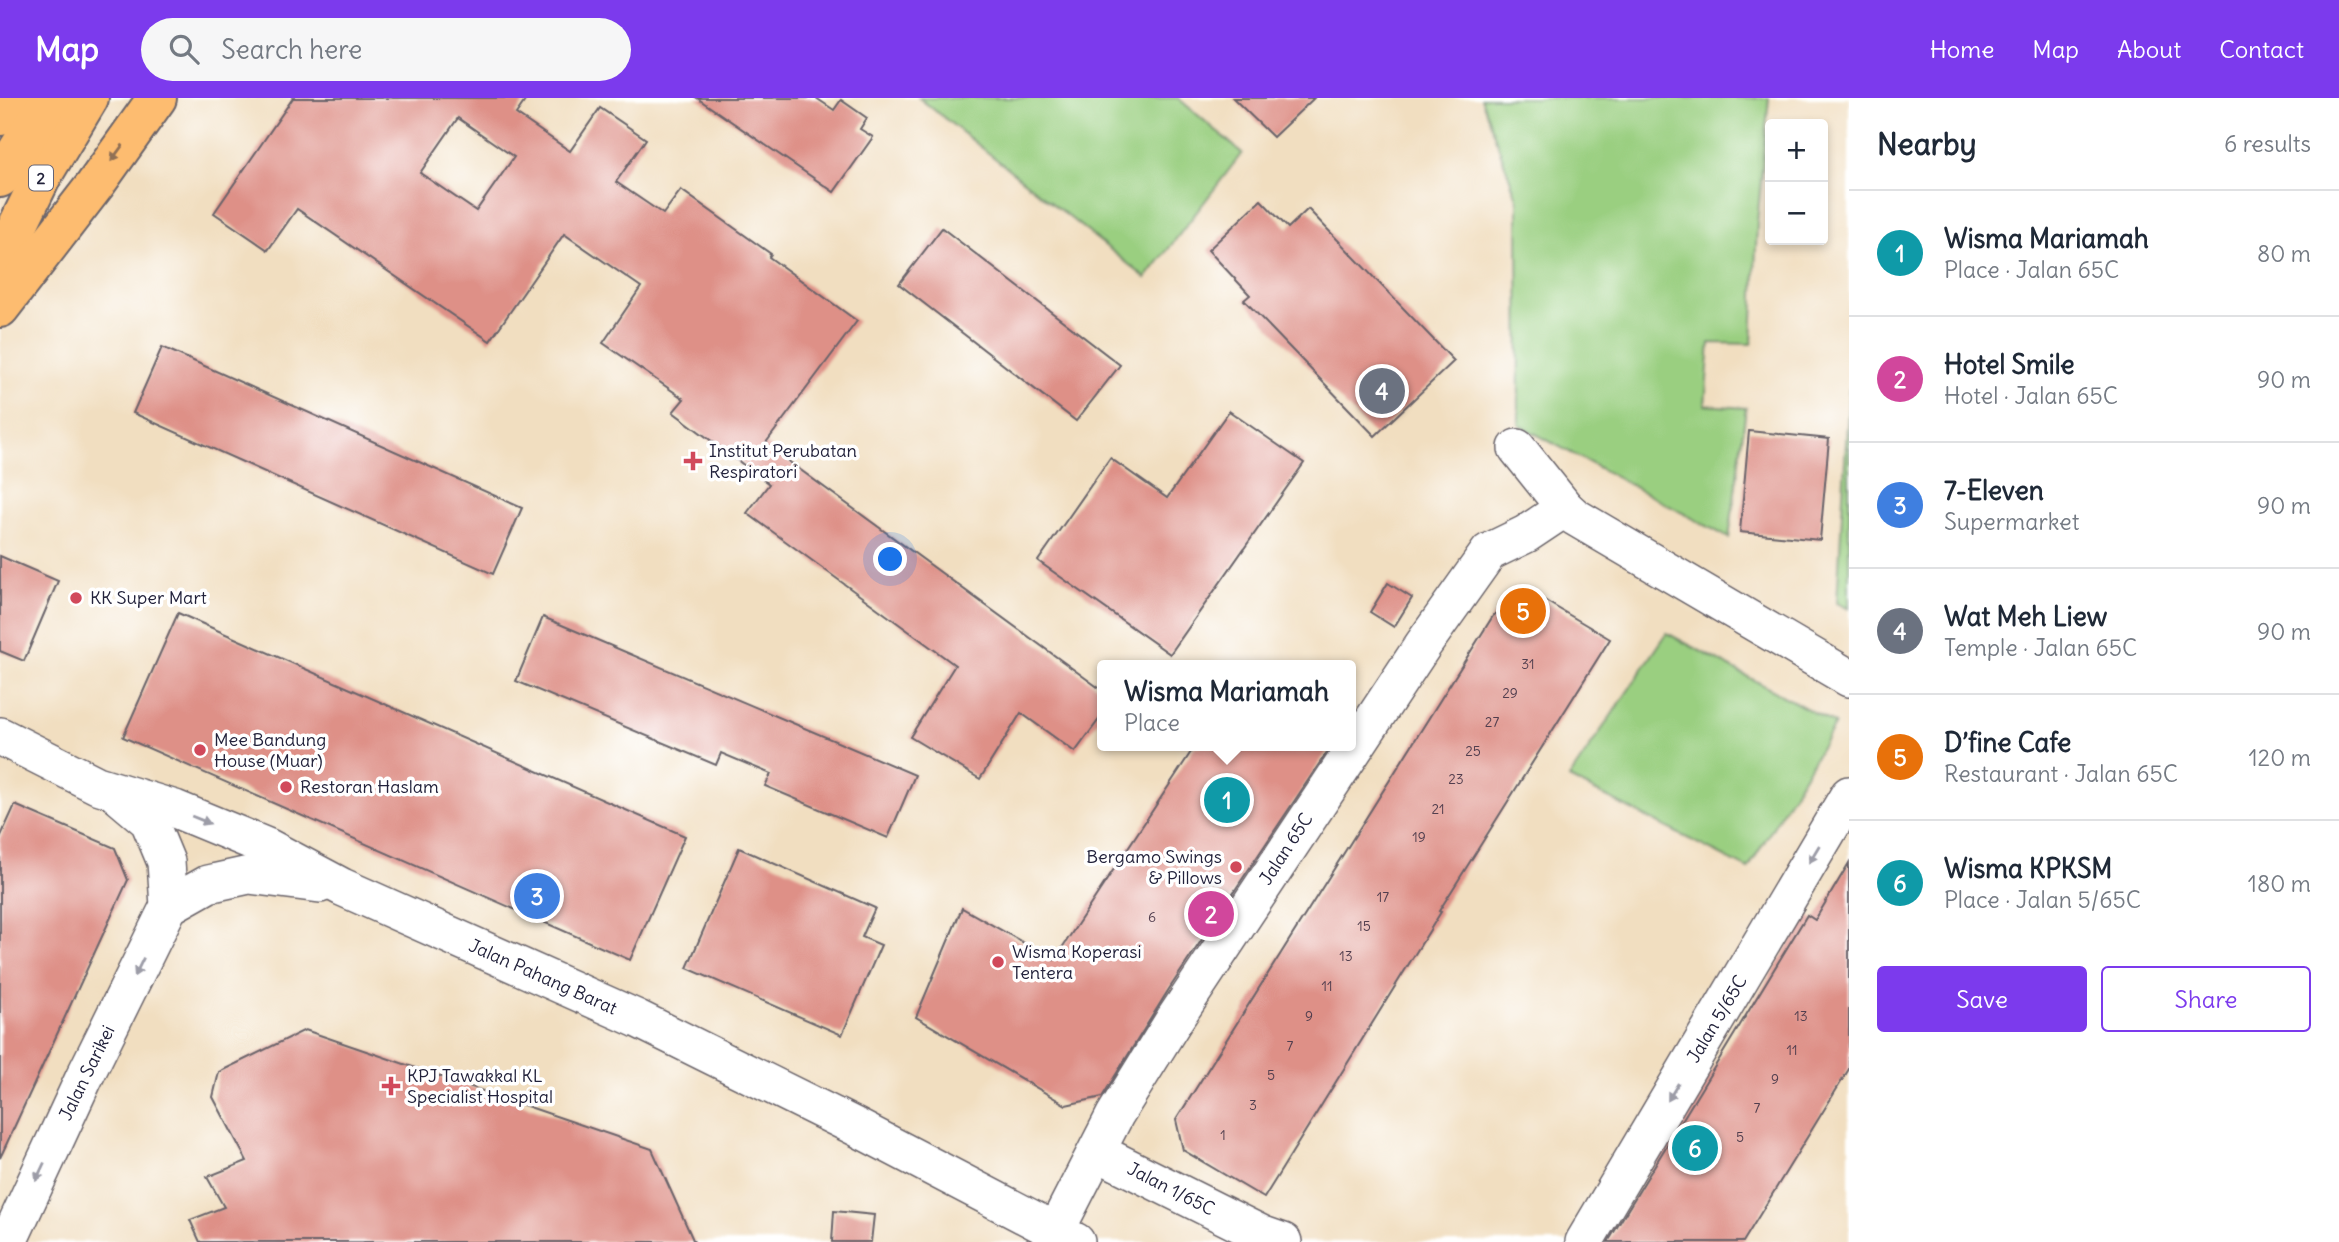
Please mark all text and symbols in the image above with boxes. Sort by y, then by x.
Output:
search box [141,18,631,81]
text: Map [35,28,99,70]
icon: search [165,30,203,68]
text: Search here [221,33,362,66]
text: Home [1930,34,1994,64]
text: Map [2032,34,2079,64]
text: About [2117,34,2181,64]
text: Contact [2219,34,2304,64]
map controls [1765,119,1828,245]
button: + [1765,119,1828,182]
text: Nearby [1877,125,1977,163]
text: 6 results [2224,129,2311,158]
one-way arrow [110,144,124,163]
road number: 2 [29,166,53,190]
button: − [1765,182,1828,245]
text: Wisma Mariamah [1944,222,2149,255]
text: 1 [1895,239,1905,268]
text: 80 m [2257,239,2311,268]
text: Place · Jalan 65C [1944,255,2119,284]
text: Hotel Smile [1944,348,2075,381]
pin: 4 [1359,365,1405,417]
text: 2 [1894,365,1906,394]
text: 90 m [2257,365,2311,394]
text: Hotel · Jalan 65C [1944,381,2118,410]
place label: Institut Perubatan Respiratori [709,439,857,483]
marker: Institut Perubatan Respiratori [683,451,703,471]
text: 7-Eleven [1944,474,2044,507]
text: 3 [1893,491,1907,520]
text: 90 m [2257,491,2311,520]
text: Supermarket [1944,507,2080,536]
your location [873,542,907,576]
pin: 5 [1500,585,1546,637]
place label: KK Super Mart [90,586,207,609]
marker: KK Super Mart [68,590,84,606]
text: Wat Meh Liew [1944,600,2107,633]
text: 4 [1893,617,1907,646]
text: 90 m [2257,617,2311,646]
text: Temple · Jalan 65C [1944,633,2137,662]
house number: 31 [1521,655,1535,673]
popup [1097,660,1356,751]
text: Wisma Mariamah [1124,675,1329,708]
house number: 29 [1502,684,1518,702]
text: Place [1124,708,1180,737]
house number: 27 [1485,713,1499,731]
text: D’fine Cafe [1944,726,2071,759]
place label: Mee Bandung House (Muar) [214,728,326,772]
marker: Mee Bandung House (Muar) [192,742,208,758]
house number: 25 [1465,742,1481,760]
text: 5 [1893,743,1907,772]
text: 120 m [2248,743,2311,772]
text: Restaurant · Jalan 65C [1944,759,2178,788]
house number: 23 [1448,770,1464,788]
pin: 1 [1204,774,1250,826]
place label: Restoran Haslam [300,775,439,798]
marker: Restoran Haslam [278,779,294,795]
house number: 21 [1431,800,1445,818]
street label: Jalan 65C [1254,808,1317,889]
one-way arrow [191,815,212,826]
house number: 19 [1412,828,1426,846]
one-way arrow [1808,844,1820,864]
place label: Bergamo Swings & Pillows [1086,845,1222,889]
text: Wisma KPKSM [1944,852,2112,885]
marker: Bergamo Swings & Pillows [1228,859,1244,875]
text: 6 [1893,869,1907,898]
text: 180 m [2248,869,2311,898]
pin: 3 [514,870,560,922]
text: Place · Jalan 5/65C [1944,885,2141,914]
pin: 2 [1188,888,1234,940]
house number: 17 [1377,888,1389,906]
house number: 6 [1148,908,1156,926]
house number: 15 [1357,917,1371,935]
street label: Jalan Pahang Barat [465,933,621,1020]
place label: Wisma Koperasi Tentera [1012,940,1142,984]
house number: 13 [1339,947,1353,965]
marker: Wisma Koperasi Tentera [990,954,1006,970]
one-way arrow [133,957,144,977]
button: Save [1877,966,2087,1032]
button: Share [2101,966,2311,1032]
street label: Jalan 5/65C [1682,971,1752,1067]
house number: 11 [1321,977,1333,995]
house number: 9 [1305,1007,1313,1025]
house number: 13 [1794,1007,1808,1025]
street label: Jalan Sarikei [54,1022,119,1124]
house number: 7 [1287,1037,1294,1055]
house number: 11 [1786,1041,1798,1059]
place label: KPJ Tawakkal KL Specialist Hospital [407,1064,553,1108]
house number: 5 [1267,1066,1275,1084]
house number: 9 [1771,1070,1779,1088]
marker: KPJ Tawakkal KL Specialist Hospital [381,1076,401,1096]
one-way arrow [1668,1082,1680,1102]
house number: 3 [1249,1096,1257,1114]
house number: 7 [1754,1099,1761,1117]
pin: 6 [1672,1122,1718,1174]
house number: 1 [1220,1126,1226,1144]
house number: 5 [1736,1128,1744,1146]
street label: Jalan 1/65C [1124,1157,1219,1220]
one-way arrow [34,1162,46,1182]

